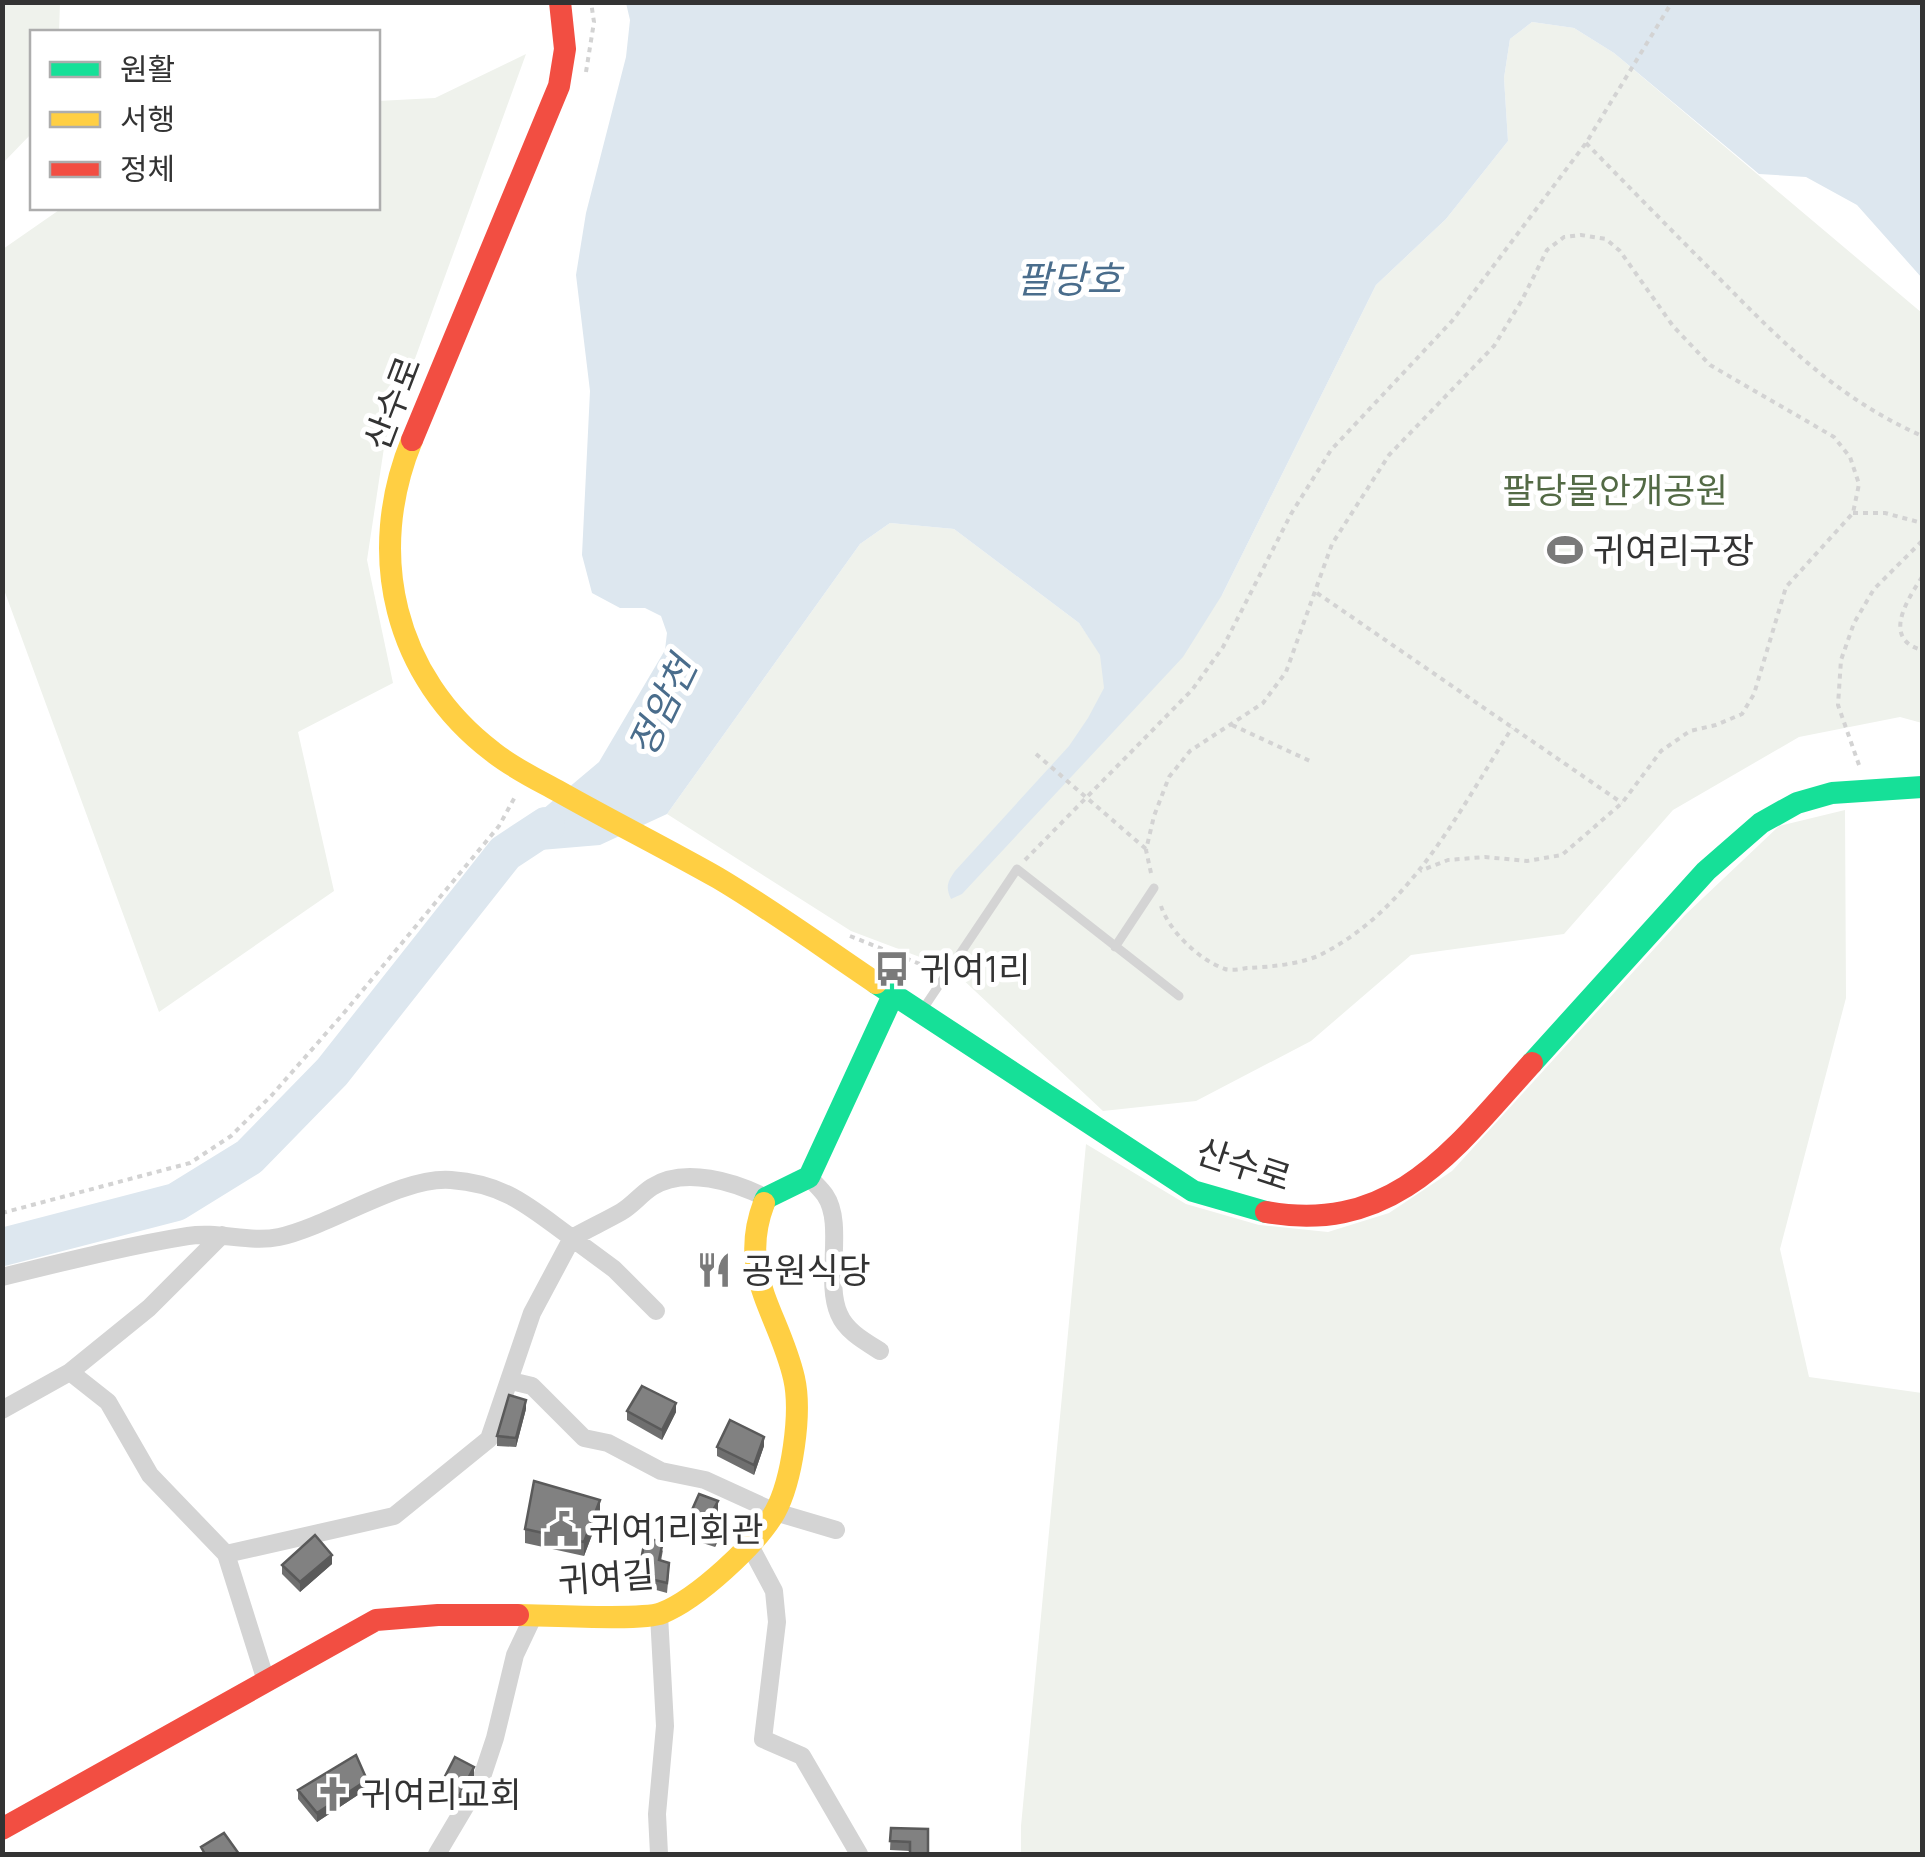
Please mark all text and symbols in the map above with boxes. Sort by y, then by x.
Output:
legend [30,30,380,210]
text: 원활 [120,48,175,89]
text: 서행 [120,98,175,139]
text: 정체 [120,148,175,189]
water label: 팔당호 [1017,252,1124,304]
street label: 산수로 [352,349,432,457]
park label: 팔당물안개공원 [1502,466,1728,514]
place label: 귀여리구장 [1593,526,1754,574]
sports icon: 귀여리구장 [1546,531,1584,569]
water label: 정암천 [615,644,709,765]
place label: 귀여1리 [920,945,1030,993]
bus stop icon: 귀여1리 [873,950,911,988]
street label: 산수로 [1191,1126,1297,1202]
place label: 공원식당 [742,1246,871,1294]
restaurant icon: 공원식당 [695,1251,733,1289]
place label: 귀여1리회관 [589,1505,764,1553]
public building icon: 귀여1리회관 [542,1510,580,1548]
street label: 귀여길 [556,1550,656,1604]
place label: 귀여리교회 [361,1770,522,1818]
church icon: 귀여리교회 [314,1775,352,1813]

